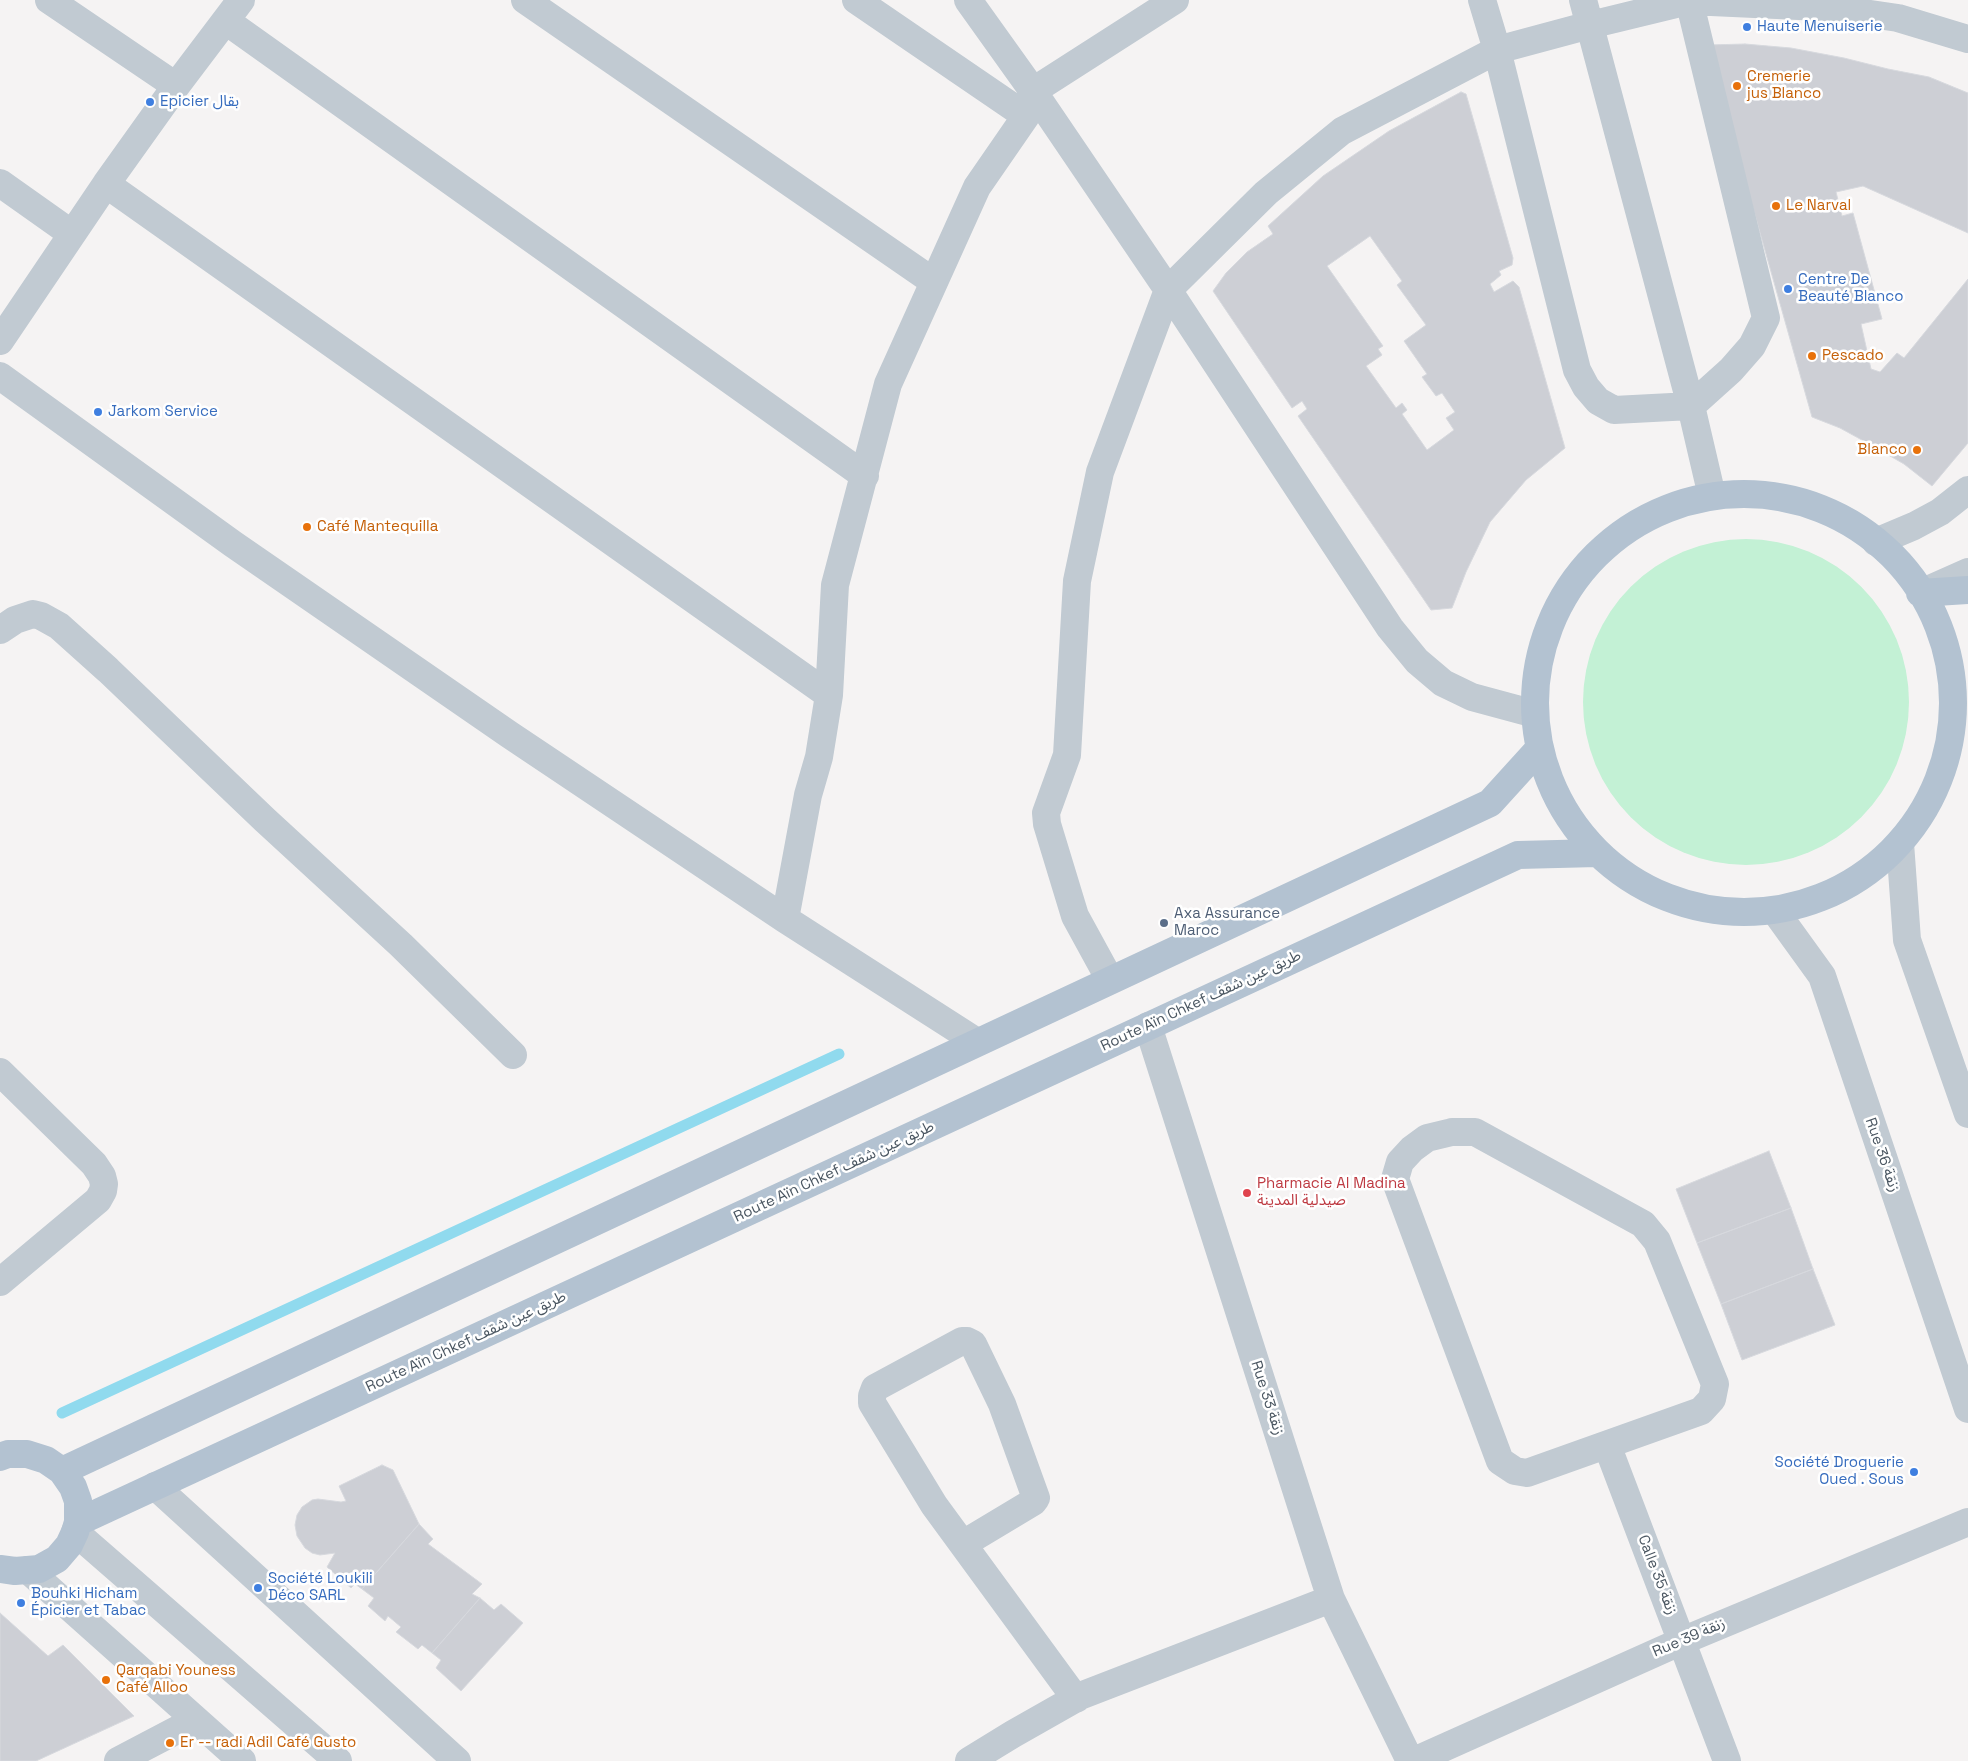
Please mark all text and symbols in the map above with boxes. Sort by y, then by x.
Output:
place label: Haute Menuiserie [1757,18,1883,36]
marker: Haute Menuiserie [1741,21,1753,33]
place label: Cremerie jus Blanco [1747,68,1821,103]
marker: Cremerie jus Blanco [1731,80,1743,92]
place label: Epicier بقال [160,93,239,111]
marker: Epicier بقال [144,96,156,108]
place label: Le Narval [1786,197,1851,215]
marker: Le Narval [1770,200,1782,212]
place label: Centre De Beauté Blanco [1798,271,1903,306]
marker: Centre De Beauté Blanco [1782,283,1794,295]
place label: Pescado [1822,347,1884,365]
marker: Pescado [1806,350,1818,362]
place label: Jarkom Service [108,403,218,421]
marker: Jarkom Service [92,406,104,418]
place label: Blanco [1857,441,1907,459]
marker: Blanco [1911,444,1923,456]
place label: Café Mantequilla [317,518,438,536]
marker: Café Mantequilla [301,521,313,533]
place label: Axa Assurance Maroc [1174,905,1280,940]
marker: Axa Assurance Maroc [1158,917,1170,929]
street label: Route Aïn Chkef طريق عين شقف [1098,947,1304,1055]
street label: Rue 36 زنقة [1861,1116,1903,1194]
street label: Route Aïn Chkef طريق عين شقف [731,1118,937,1226]
place label: Pharmacie Al Madina صيدلية المدينة [1257,1175,1406,1210]
marker: Pharmacie Al Madina صيدلية المدينة [1241,1187,1253,1199]
street label: Route Aïn Chkef طريق عين شقف [363,1288,569,1396]
street label: Rue 33 زنقة [1247,1359,1287,1437]
place label: Société Droguerie Oued . Sous [1774,1454,1904,1489]
marker: Société Droguerie Oued . Sous [1908,1466,1920,1478]
street label: Calle 35 زنقة [1634,1533,1680,1617]
place label: Société Loukili Déco SARL [268,1570,373,1605]
marker: Société Loukili Déco SARL [252,1582,264,1594]
place label: Bouhki Hicham Épicier et Tabac [31,1585,146,1620]
marker: Bouhki Hicham Épicier et Tabac [15,1597,27,1609]
street label: Rue 39 زنقة [1650,1615,1728,1661]
place label: Qarqabi Youness Café Alloo [116,1662,236,1697]
marker: Qarqabi Youness Café Alloo [100,1674,112,1686]
place label: Er -- radi Adil Café Gusto [180,1734,356,1752]
marker: Er -- radi Adil Café Gusto [164,1737,176,1749]

